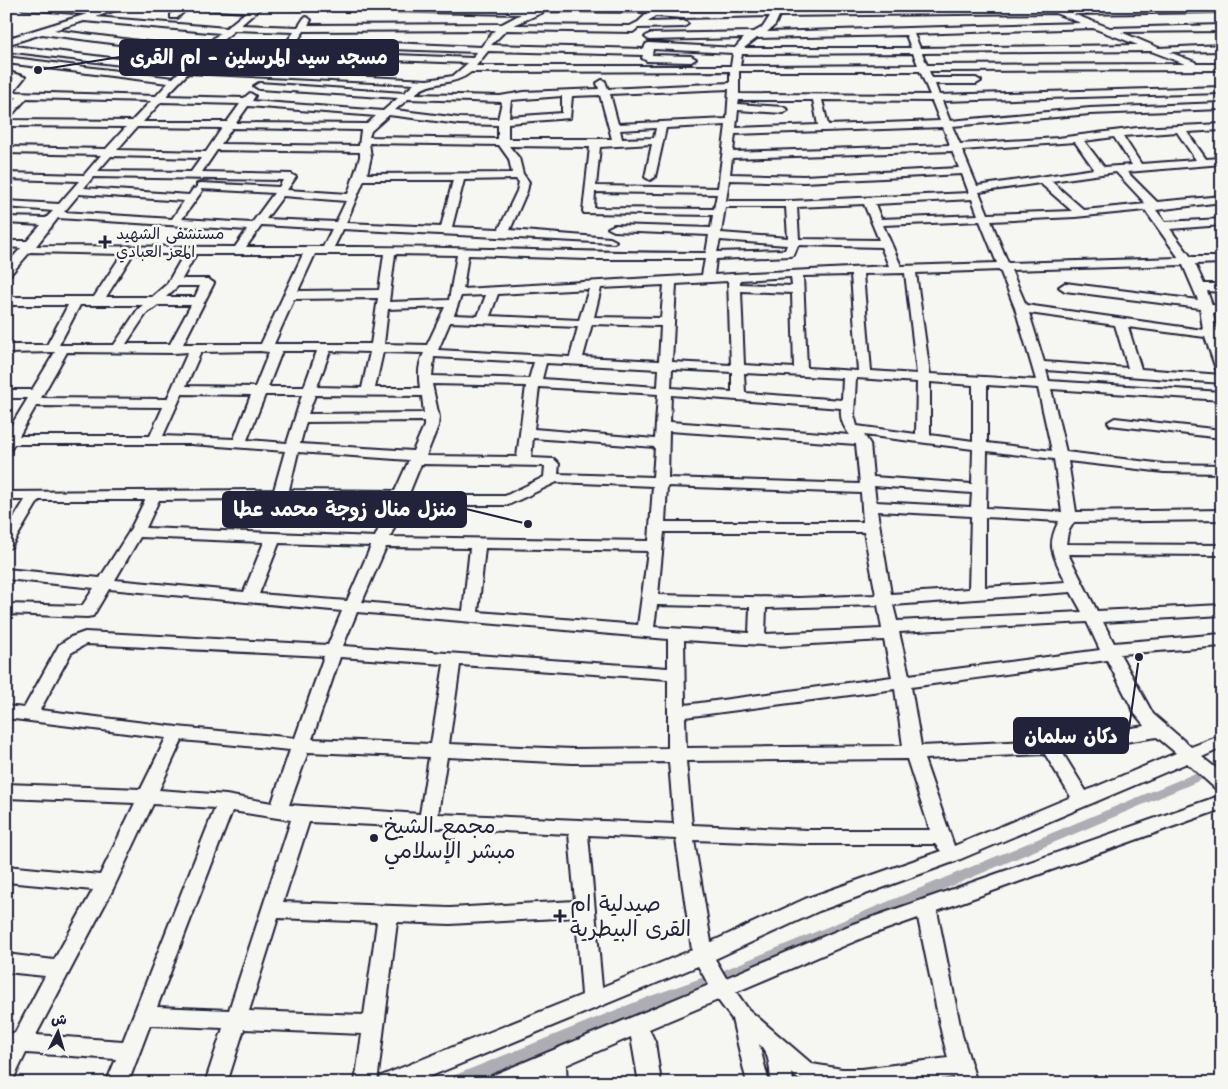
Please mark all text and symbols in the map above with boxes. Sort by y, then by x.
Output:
callout: مسجد سيد المرسلين - ام القرى [120,40,398,75]
text: مسجد سيد المرسلين - ام القرى [130,44,388,72]
place label: مستشفى الشهيد المعز العبادي [116,223,224,263]
marker: مستشفى الشهيد المعز العبادي [98,235,112,249]
callout: منزل منال زوجة محمد عطا [223,492,466,527]
text: منزل منال زوجة محمد عطا [233,496,457,522]
callout: دكان سلمان [1014,718,1128,753]
text: دكان سلمان [1024,723,1118,749]
place label: مجمع الشيخ مبشر الإسلامي [384,811,516,870]
marker: مجمع الشيخ مبشر الإسلامي [368,832,380,844]
place label: صيدلية ام القرى البيطرية [570,889,691,943]
marker: صيدلية ام القرى البيطرية [554,910,566,922]
north arrow [32,1006,82,1056]
text: ش [51,1009,68,1029]

